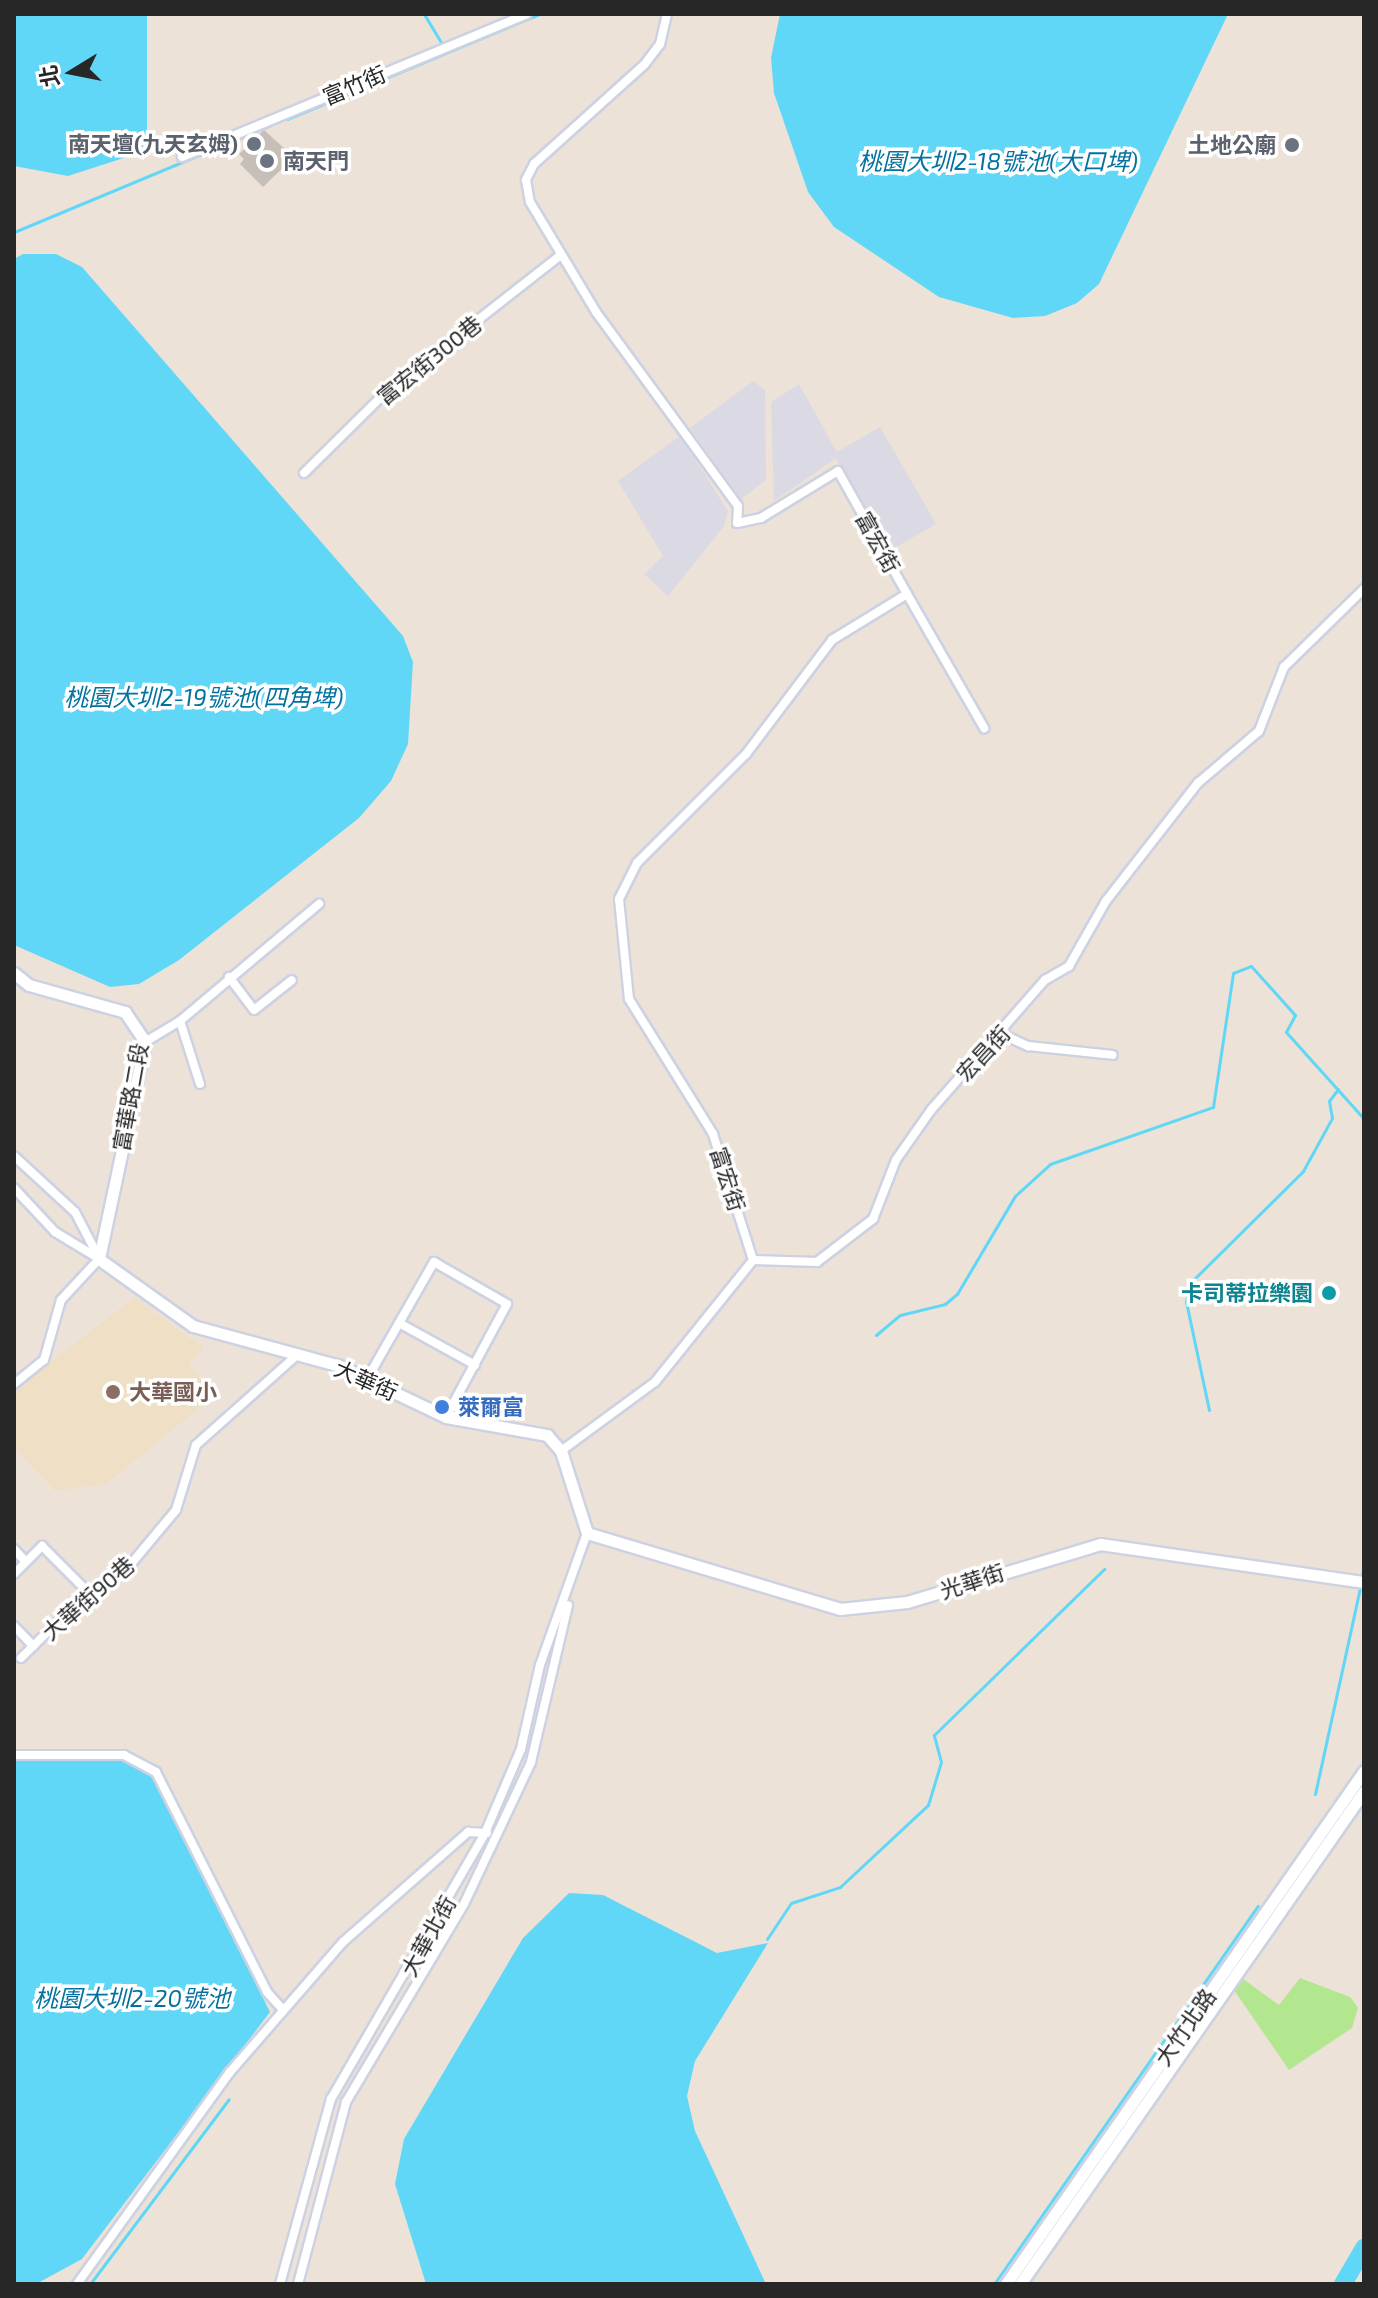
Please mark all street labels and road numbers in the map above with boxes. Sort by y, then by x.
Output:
street label: 富竹街 [318,60,390,110]
street label: 富宏街300巷 [371,310,487,410]
street label: 富宏街 [850,507,906,577]
street label: 宏昌街 [951,1020,1015,1086]
street label: 富華路二段 [107,1041,153,1153]
street label: 富宏街 [705,1144,751,1214]
street label: 大華街 [330,1355,402,1405]
street label: 大華街90巷 [36,1551,140,1645]
street label: 光華街 [937,1558,1007,1604]
street label: 大華北街 [395,1891,461,1981]
street label: 大竹北路 [1149,1983,1221,2071]

